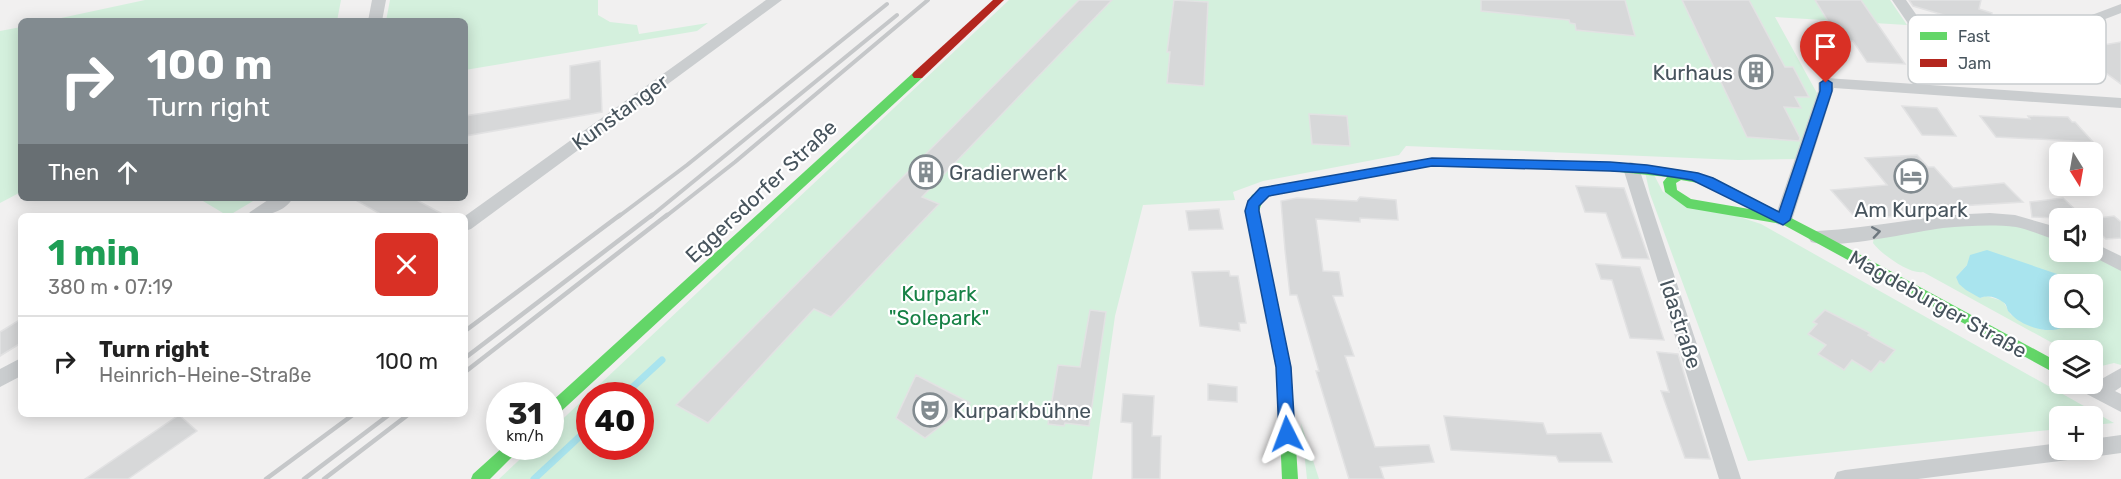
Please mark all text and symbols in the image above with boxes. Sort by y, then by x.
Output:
legend [1908,15,2106,84]
pin [1800,21,1851,83]
text: Fast [1958,27,1990,46]
icon: arrive [1809,30,1842,63]
text: 100 m [147,40,272,90]
icon: right [48,42,126,120]
building icon: Kurhaus [1738,54,1774,90]
text: Jam [1958,54,1991,73]
place label: Kurhaus [1652,60,1733,85]
street label: Kunstanger [567,69,673,155]
text: Turn right [147,91,270,123]
street label: Eggersdorfer Straße [680,114,842,268]
north arrow [2049,142,2103,196]
map controls [2049,142,2103,460]
building icon: Gradierwerk [908,154,944,190]
icon: ahead [111,156,144,189]
hotel icon: Am Kurpark [1893,158,1929,194]
text: Then [48,159,99,186]
place label: Gradierwerk [949,160,1067,185]
place label: Am Kurpark [1854,197,1968,222]
button: sound [2049,208,2103,262]
one-way arrow [1870,226,1880,239]
text: 1 min [48,231,140,274]
button: close [375,233,438,296]
street label: Magdeburger Straße [1845,245,2031,363]
button: search [2049,274,2103,328]
text: 380 m · 07:19 [48,275,173,299]
street label: Idastraße [1655,276,1707,372]
park label: Kurpark "Solepark" [889,281,989,330]
text: Turn right [99,336,209,363]
button: layers [2049,340,2103,394]
icon: right [48,345,81,378]
text: 100 m [376,348,438,375]
text: Heinrich-Heine-Straße [99,363,311,387]
speed limit sign: 40 [576,382,654,460]
theatre icon: Kurparkbühne [912,392,948,428]
text: 31 [508,396,542,432]
place label: Kurparkbühne [953,398,1091,423]
position arrow [1255,402,1319,466]
button: + [2049,406,2103,460]
text: km/h [506,427,544,445]

